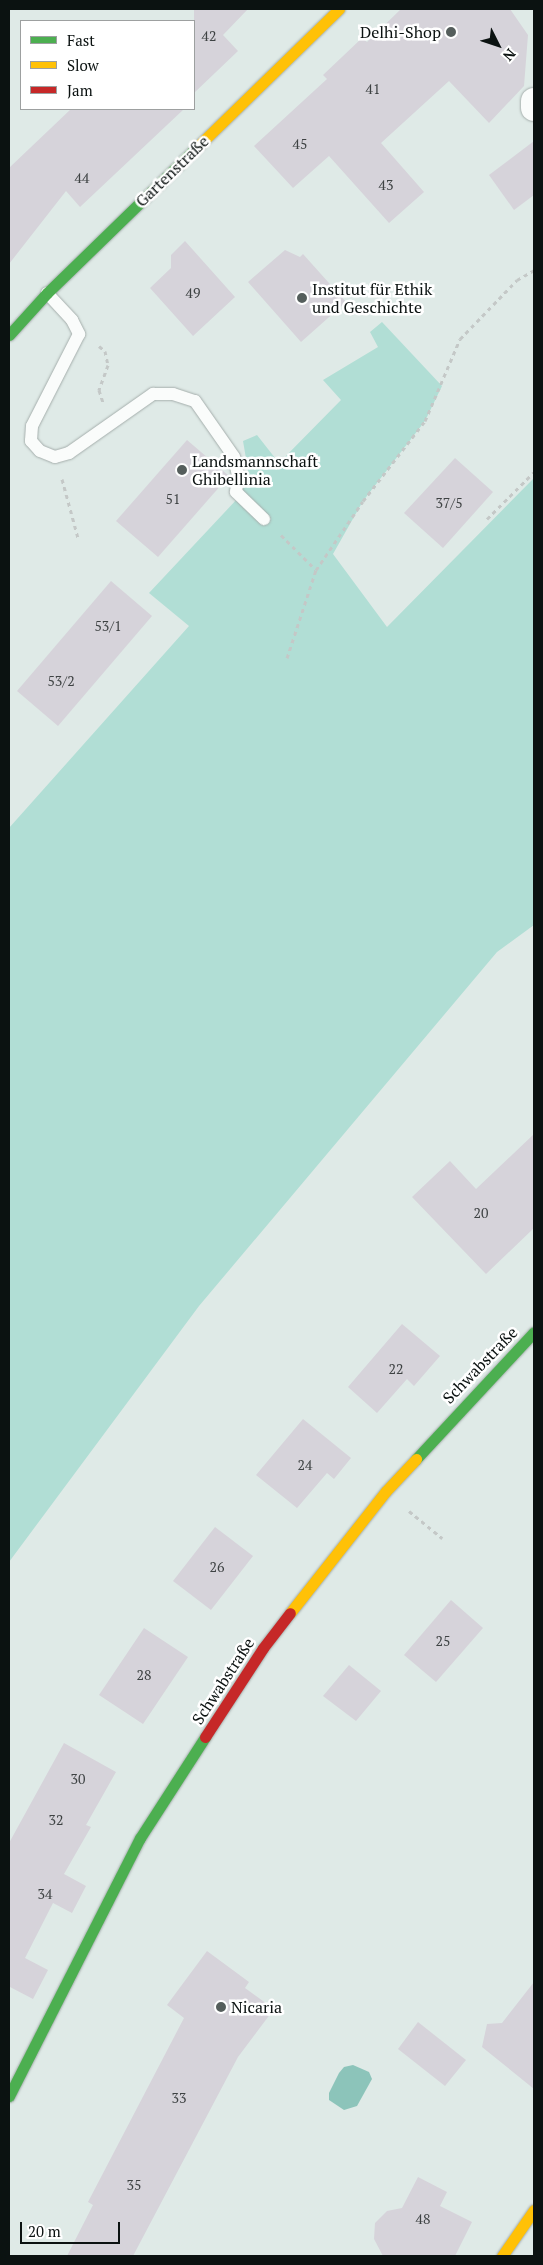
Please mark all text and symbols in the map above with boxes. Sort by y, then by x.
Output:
legend [20,20,195,110]
north arrow [473,20,523,70]
place label: Delhi-Shop [360,22,441,42]
marker: Delhi-Shop [445,26,457,38]
house number: 42 [202,28,216,44]
text: Fast [67,30,95,50]
text: N [499,45,520,65]
text: Slow [67,55,99,75]
text: Jam [67,80,93,100]
house number: 41 [366,81,380,97]
street label: Gartenstraße [131,131,213,211]
house number: 45 [293,136,307,152]
house number: 44 [75,170,89,186]
house number: 43 [379,177,393,193]
place label: Institut für Ethik und Geschichte [312,279,432,317]
house number: 49 [186,285,200,301]
marker: Institut für Ethik und Geschichte [296,292,308,304]
place label: Landsmannschaft Ghibellinia [192,451,318,489]
marker: Landsmannschaft Ghibellinia [176,464,188,476]
house number: 51 [166,491,180,507]
house number: 37/5 [435,495,463,511]
house number: 53/1 [94,618,122,634]
house number: 53/2 [47,673,75,689]
house number: 20 [474,1205,488,1221]
street label: Schwabstraße [439,1323,521,1407]
house number: 22 [389,1361,403,1377]
house number: 24 [298,1457,312,1473]
house number: 26 [210,1559,224,1575]
house number: 25 [436,1633,450,1649]
street label: Schwabstraße [188,1634,258,1728]
house number: 28 [137,1667,151,1683]
house number: 30 [71,1771,85,1787]
house number: 32 [49,1812,63,1828]
house number: 34 [38,1886,52,1902]
place label: Nicaria [231,1997,282,2017]
marker: Nicaria [215,2001,227,2013]
house number: 33 [172,2090,186,2106]
house number: 35 [127,2177,141,2193]
house number: 48 [416,2211,430,2227]
scale bar [22,2212,122,2244]
text: 20 m [28,2221,61,2241]

